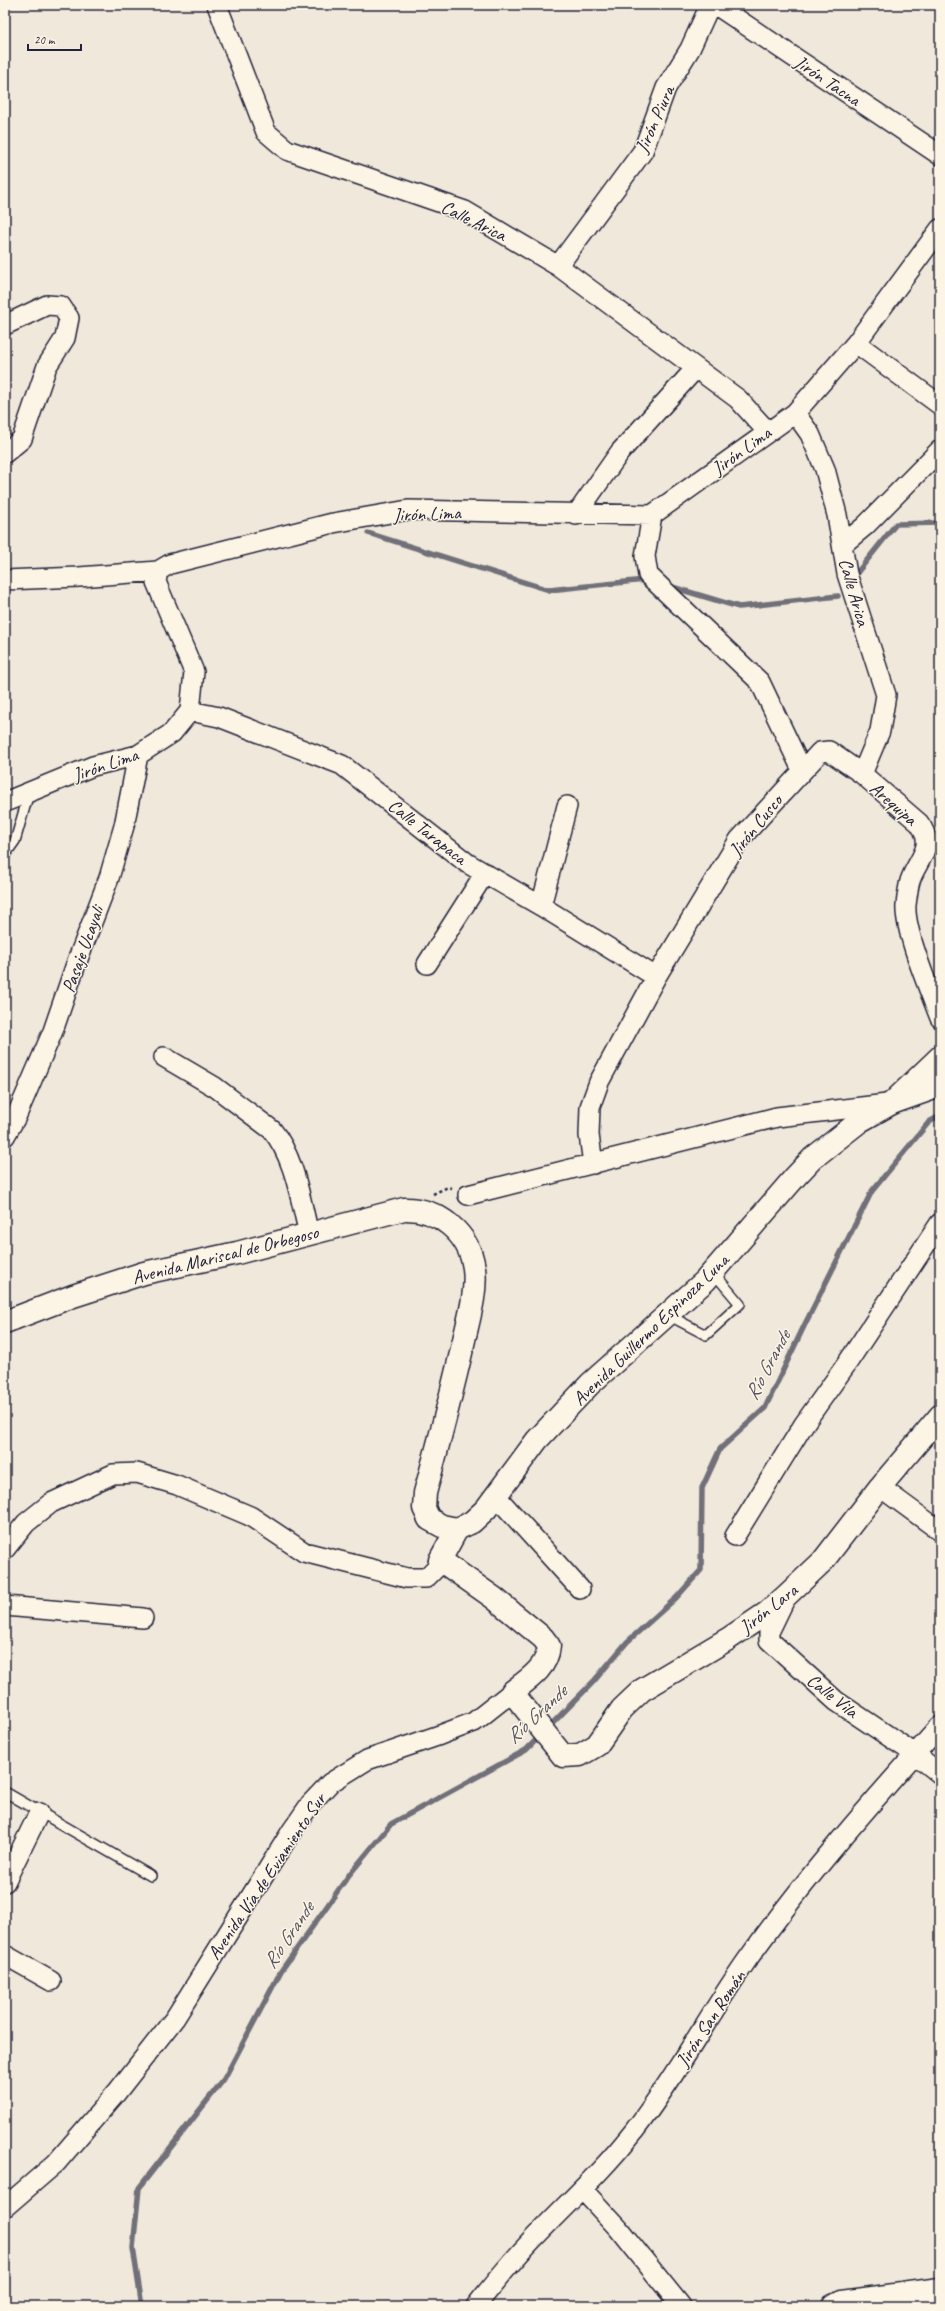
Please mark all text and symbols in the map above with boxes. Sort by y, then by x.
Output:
scale bar [28,26,81,52]
text: 20 m [34,32,56,48]
street label: Jirón Tacna [789,50,866,112]
street label: Jirón Piura [629,80,681,157]
street label: Calle Arica [437,195,512,248]
street label: Jirón Lima [706,421,777,481]
street label: Jirón Lima [392,501,462,527]
street label: Calle Arica [833,556,876,631]
street label: Jirón Lima [69,742,142,788]
street label: Arequipa [864,776,923,832]
street label: Jirón Cusco [723,788,789,862]
street label: Calle Tarapaca [383,794,473,871]
street label: Pasaje Ucayali [56,901,110,996]
street label: Avenida Mariscal de Orbegoso [130,1220,322,1290]
street label: Avenida Guillermo Espinoza Luna [567,1247,736,1411]
water label: Río Grande [739,1323,798,1404]
street label: Jirón Lara [734,1578,804,1640]
street label: Calle Vila [802,1668,864,1724]
water label: Río Grande [500,1677,575,1749]
street label: Avenida Vía de Eviamiento Sur [202,1787,333,1964]
water label: Río Grande [257,1894,322,1973]
street label: Jirón San Román [670,1965,751,2072]

